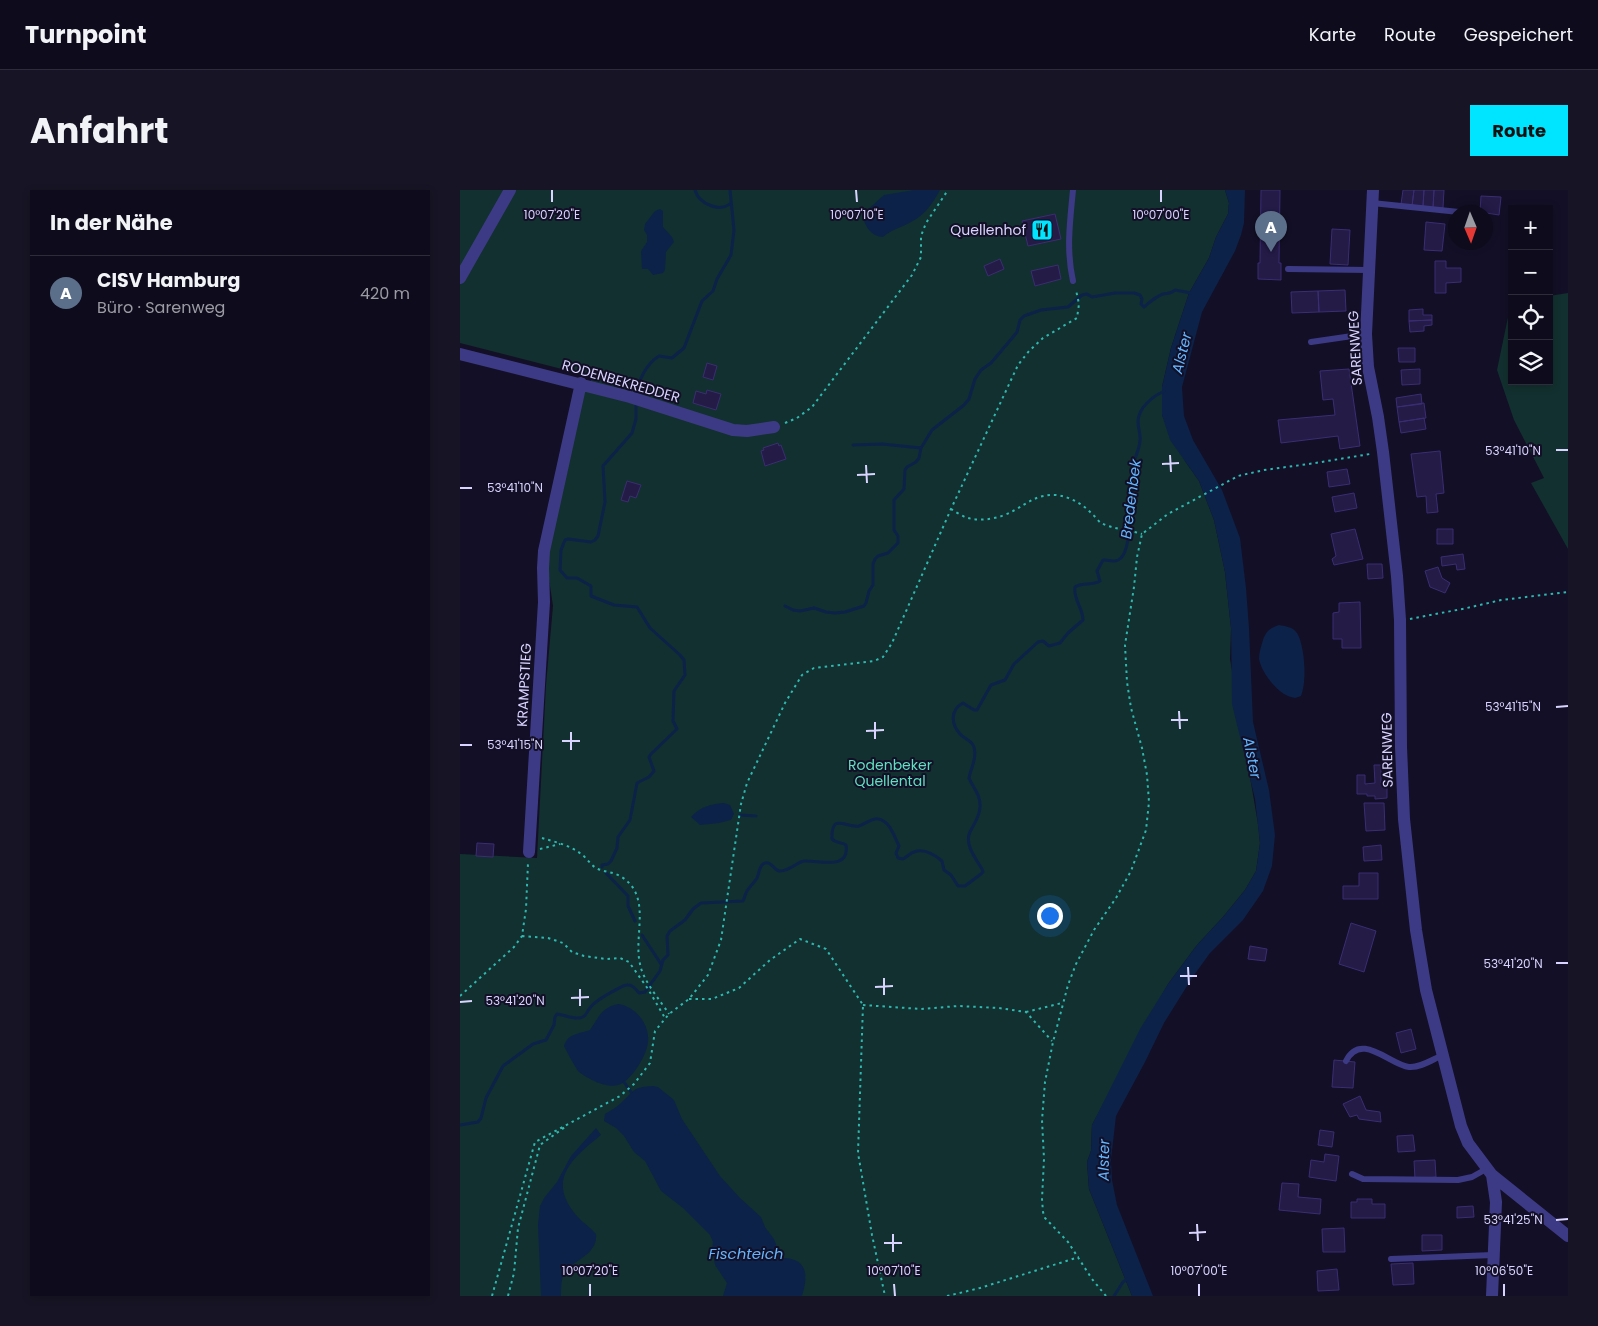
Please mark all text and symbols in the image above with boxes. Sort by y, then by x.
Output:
text: Turnpoint [25,18,146,51]
text: Karte [1309,22,1356,47]
text: Route [1384,22,1436,47]
text: Gespeichert [1464,22,1573,47]
button: Route [1470,105,1568,156]
text: Anfahrt [30,106,169,155]
north arrow [1448,205,1493,250]
map controls [1508,205,1553,385]
button: + [1508,205,1553,250]
text: 10°07'20"E [524,206,580,223]
text: 10°07'10"E [830,206,884,223]
text: 10°07'00"E [1132,206,1190,223]
text: In der Nähe [50,208,173,237]
pin: A [1255,211,1287,252]
restaurant icon: Quellenhof [1030,218,1054,242]
place label: Quellenhof [950,220,1026,240]
button: − [1508,250,1553,295]
text: CISV Hamburg [97,267,240,294]
text: A [60,282,72,305]
text: 420 m [360,282,410,305]
button: locate [1508,295,1553,340]
text: Büro · Sarenweg [97,296,225,319]
street label: SARENWEG [1343,310,1367,386]
water label: Alster [1166,330,1197,377]
button: layers [1508,340,1553,385]
street label: RODENBEKREDDER [560,355,682,407]
text: 53°41'10"N [1485,442,1541,459]
water label: Bredenbek [1115,457,1146,540]
text: 53°41'10"N [487,479,543,496]
street label: KRAMPSTIEG [512,643,536,727]
text: 53°41'15"N [1485,698,1541,715]
street label: SARENWEG [1376,712,1398,788]
water label: Alster [1238,734,1267,781]
text: 53°41'15"N [487,736,543,753]
park label: Rodenbeker Quellental [848,755,932,791]
your location [1037,903,1063,929]
text: 53°41'20"N [1483,955,1543,972]
text: 53°41'20"N [485,992,545,1009]
water label: Alster [1093,1138,1114,1182]
text: 53°41'25"N [1483,1211,1543,1228]
water label: Fischteich [709,1243,783,1264]
text: 10°07'20"E [562,1262,618,1279]
text: 10°07'10"E [867,1262,921,1279]
text: 10°07'00"E [1170,1262,1228,1279]
text: 10°06'50"E [1475,1262,1533,1279]

